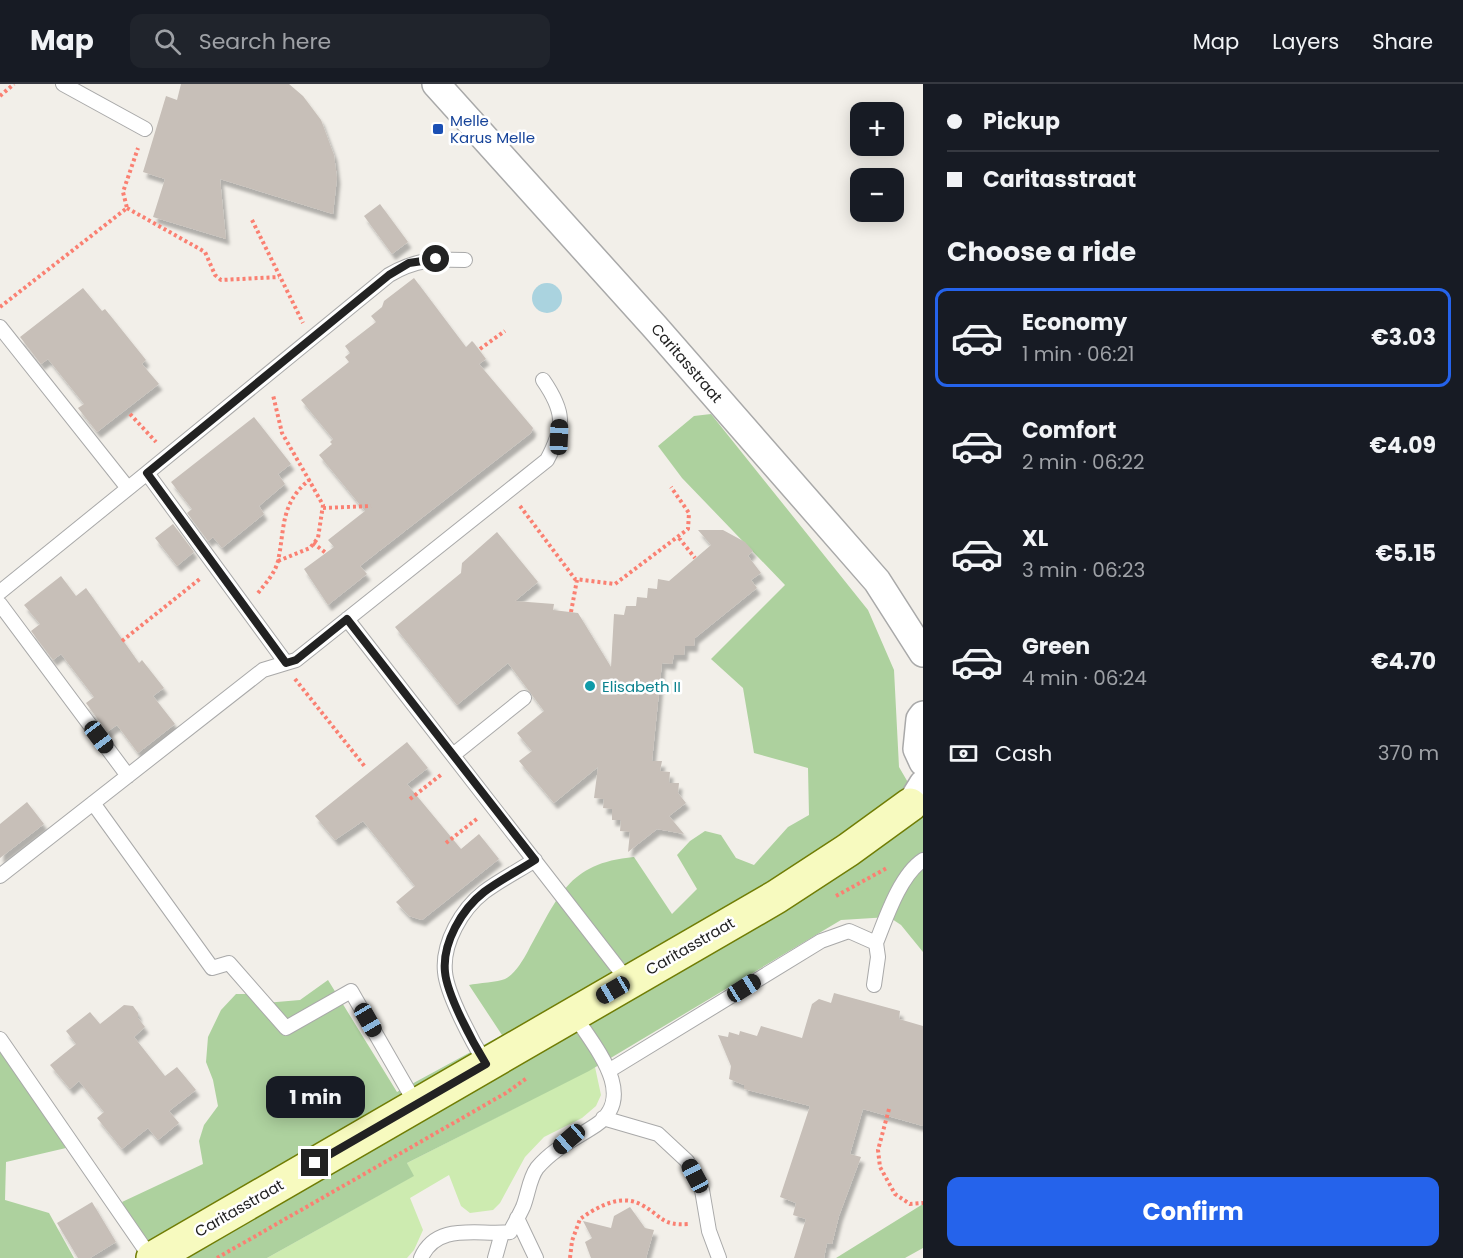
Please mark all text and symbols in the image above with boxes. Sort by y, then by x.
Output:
search box [130,14,550,68]
text: Map [30,21,94,60]
icon: search [151,25,184,58]
text: Search here [199,26,331,57]
text: Map [1193,27,1239,56]
text: Layers [1272,27,1339,56]
text: Share [1372,27,1433,56]
map controls [850,102,904,222]
button: + [850,102,904,156]
text: Pickup [983,106,1060,137]
place label: Melle Karus Melle [450,110,535,148]
marker: Melle Karus Melle [431,122,445,136]
text: Caritasstraat [983,164,1136,195]
button: − [850,168,904,222]
text: Choose a ride [947,233,1136,270]
route start [422,245,449,272]
text: Economy [1022,307,1127,338]
icon: car [950,311,1004,365]
street label: Caritasstraat [647,319,727,407]
text: €3.03 [1371,322,1436,353]
text: 1 min · 06:21 [1022,340,1134,368]
text: Comfort [1022,415,1116,446]
car [549,419,569,455]
icon: car [950,419,1004,473]
text: €4.09 [1370,430,1436,461]
text: 2 min · 06:22 [1022,448,1145,476]
text: XL [1022,523,1048,554]
icon: car [950,527,1004,581]
text: €5.15 [1375,538,1436,569]
text: 3 min · 06:23 [1022,556,1145,584]
text: Green [1022,631,1090,662]
icon: car [950,635,1004,689]
text: €4.70 [1371,646,1436,677]
text: 4 min · 06:24 [1022,664,1147,692]
place label: Elisabeth II [602,676,681,697]
marker: Elisabeth II [583,679,597,693]
car [81,717,117,757]
icon: cash [947,737,980,770]
text: Cash [995,738,1052,769]
text: 370 m [1378,739,1439,767]
street label: Caritasstraat [642,912,738,980]
car [724,971,764,1005]
car [593,973,633,1007]
car [351,1000,385,1040]
callout: 1 min [266,1076,364,1118]
text: 1 min [289,1083,342,1111]
car [550,1120,588,1158]
route end [301,1149,328,1176]
car [679,1156,711,1196]
street label: Caritasstraat [191,1174,287,1242]
button: Confirm [947,1177,1439,1246]

